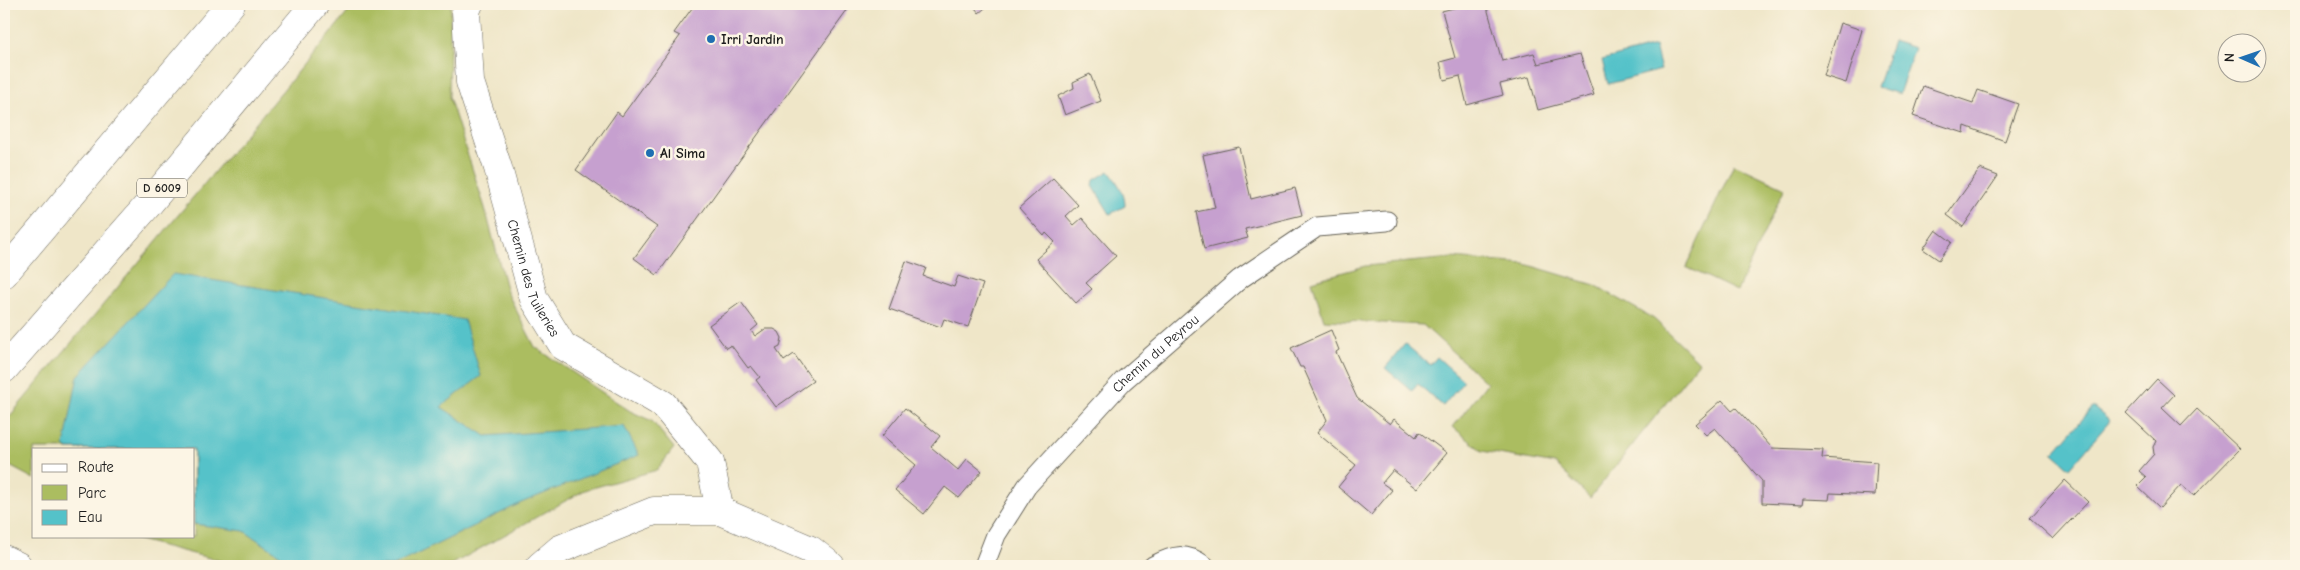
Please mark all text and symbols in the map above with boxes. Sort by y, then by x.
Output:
place label: Irri Jardin [721,31,784,48]
north arrow [2218,32,2268,82]
marker: Irri Jardin [705,33,717,45]
text: N [2221,53,2238,62]
place label: Al Sima [660,145,705,162]
marker: Al Sima [644,147,656,159]
road number: D 6009 [137,178,187,198]
street label: Chemin des Tuileries [504,217,564,340]
street label: Chemin du Peyrou [1108,311,1202,396]
legend [32,448,195,538]
text: Route [78,458,114,476]
text: Parc [78,484,106,502]
text: Eau [78,508,102,526]

